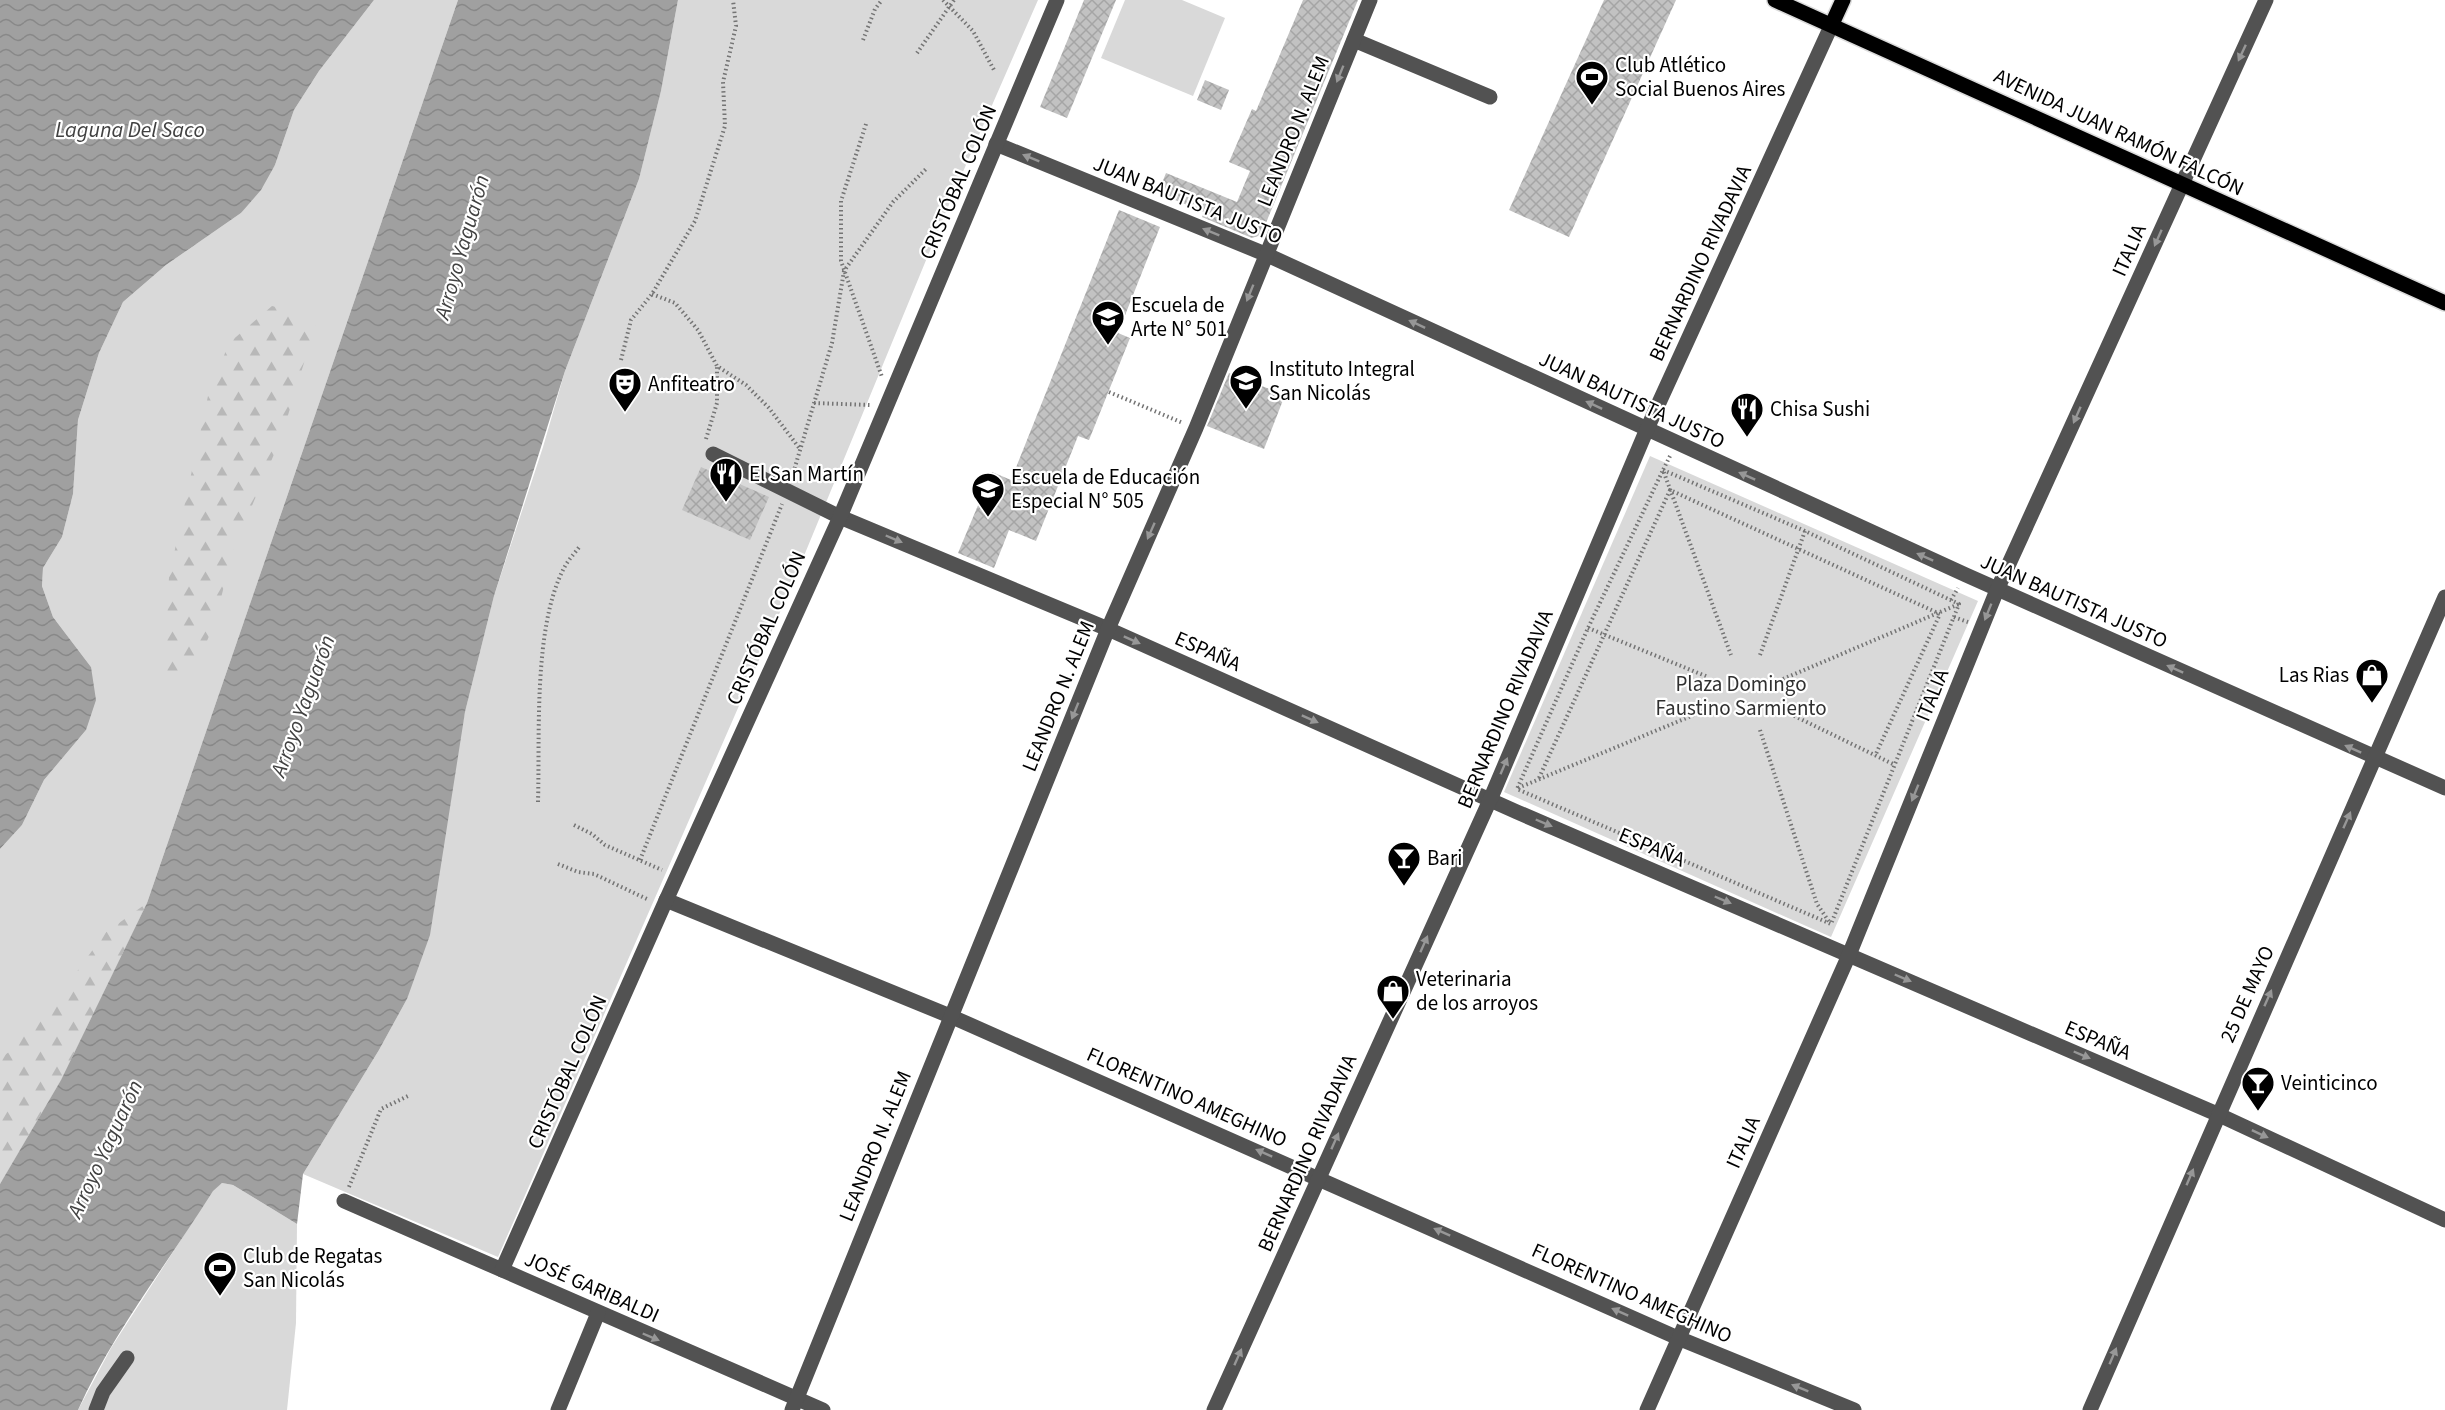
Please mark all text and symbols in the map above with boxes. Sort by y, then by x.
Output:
one-way arrow [2237,45,2246,62]
place label: Club Atlético Social Buenos Aires [1615,50,1786,104]
street label: LEANDRO N. ALEM [1249,51,1337,211]
sports icon: Club Atlético Social Buenos Aires [1574,59,1610,106]
street label: AVENIDA JUAN RAMÓN FALCÓN [1989,61,2249,203]
one-way arrow [1335,65,1345,83]
street label: CRISTÓBAL COLÓN [912,100,1004,264]
water label: Laguna Del Saco [55,114,205,146]
street label: JUAN BAUTISTA JUSTO [1089,148,1287,252]
one-way arrow [1021,153,1039,163]
street label: BERNARDINO RIVADAVIA [1641,159,1759,366]
water label: Arroyo Yaguarón [426,171,498,325]
street label: ITALIA [2104,218,2154,281]
one-way arrow [1202,227,1220,236]
one-way arrow [2153,229,2162,246]
one-way arrow [1245,284,1254,302]
place label: Escuela de Arte N° 501 [1131,290,1227,344]
school or university icon: Escuela de Arte N° 501 [1090,299,1126,346]
one-way arrow [1408,319,1425,328]
street label: JUAN BAUTISTA JUSTO [1534,344,1730,456]
place label: Instituto Integral San Nicolás [1269,354,1415,408]
school or university icon: Instituto Integral San Nicolás [1228,363,1264,410]
theatre icon: Anfiteatro [607,366,643,413]
place label: Anfiteatro [648,369,735,399]
restaurant icon: Chisa Sushi [1729,391,1765,438]
place label: Chisa Sushi [1770,394,1870,424]
one-way arrow [1584,400,1602,410]
one-way arrow [2072,407,2081,424]
restaurant icon: El San Martín [708,456,744,503]
place label: El San Martín [749,459,864,489]
place label: Escuela de Educación Especial N° 505 [1011,462,1200,516]
school or university icon: Escuela de Educación Especial N° 505 [970,471,1006,518]
one-way arrow [1738,471,1756,481]
one-way arrow [1146,523,1156,541]
one-way arrow [885,535,903,544]
street label: CRISTÓBAL COLÓN [719,546,813,710]
street label: JUAN BAUTISTA JUSTO [1976,546,2172,656]
one-way arrow [1915,552,1933,562]
street label: BERNARDINO RIVADAVIA [1449,604,1561,813]
one-way arrow [1983,604,1993,622]
street label: LEANDRO N. ALEM [1014,616,1102,776]
street label: ESPAÑA [1170,623,1246,679]
water label: Arroyo Yaguarón [262,631,343,783]
one-way arrow [1123,635,1140,644]
shop icon: Las Rias [2354,657,2390,704]
place label: Las Rias [2279,660,2349,690]
street label: ITALIA [1908,664,1956,726]
one-way arrow [2165,664,2183,674]
park label: Plaza Domingo Faustino Sarmiento [1655,669,1827,723]
one-way arrow [1070,702,1080,720]
one-way arrow [1301,715,1318,724]
one-way arrow [2344,744,2361,753]
one-way arrow [1499,756,1509,774]
one-way arrow [1910,784,1919,802]
one-way arrow [2343,812,2352,829]
one-way arrow [1535,818,1553,828]
street label: ESPAÑA [1614,820,1690,875]
bar icon: Bari [1386,840,1422,887]
place label: Bari [1427,843,1462,873]
one-way arrow [1714,896,1731,905]
one-way arrow [1420,935,1429,952]
street label: 25 DE MAYO [2212,941,2282,1047]
place label: Veterinaria de los arroyos [1416,964,1538,1018]
shop icon: Veterinaria de los arroyos [1375,973,1411,1020]
one-way arrow [1894,973,1912,983]
street label: CRISTÓBAL COLÓN [520,990,614,1154]
one-way arrow [2264,990,2273,1007]
street label: ESPAÑA [2060,1013,2136,1068]
street label: FLORENTINO AMEGHINO [1082,1039,1292,1155]
street label: BERNARDINO RIVADAVIA [1250,1049,1364,1257]
one-way arrow [2073,1051,2090,1060]
bar icon: Veinticinco [2240,1065,2276,1112]
street label: LEANDRO N. ALEM [831,1066,919,1226]
place label: Veinticinco [2281,1068,2378,1098]
water label: Arroyo Yaguarón [58,1075,151,1225]
street label: ITALIA [1718,1110,1768,1173]
one-way arrow [2252,1129,2270,1139]
one-way arrow [1330,1131,1340,1149]
one-way arrow [1254,1148,1272,1158]
one-way arrow [2186,1168,2195,1186]
one-way arrow [1433,1227,1451,1236]
street label: FLORENTINO AMEGHINO [1527,1235,1737,1351]
place label: Club de Regatas San Nicolás [243,1241,383,1295]
street label: JOSÉ GARIBALDI [520,1244,664,1330]
sports icon: Club de Regatas San Nicolás [202,1250,238,1297]
one-way arrow [1611,1306,1629,1316]
one-way arrow [643,1332,660,1341]
one-way arrow [2108,1347,2118,1365]
one-way arrow [1233,1348,1242,1365]
one-way arrow [1790,1383,1808,1393]

